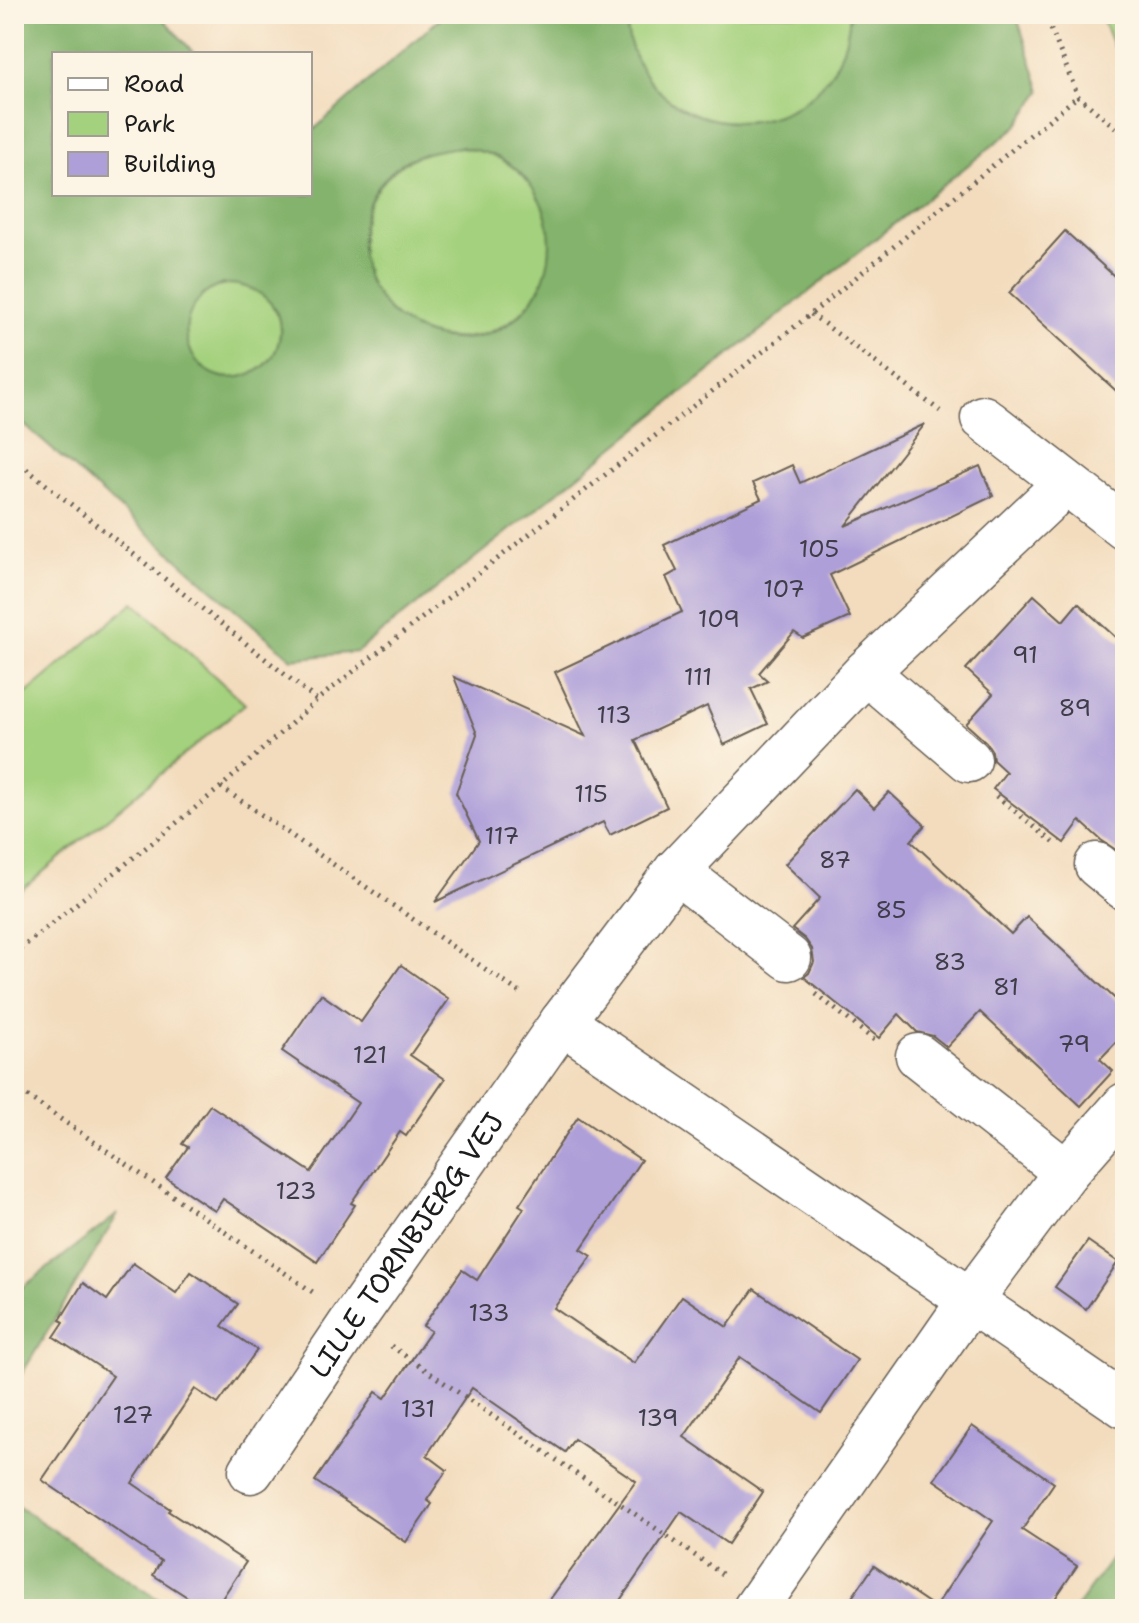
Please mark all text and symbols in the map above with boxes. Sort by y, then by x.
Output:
legend [52,52,312,196]
text: Road [124,68,184,100]
text: Park [124,108,176,140]
text: Building [124,148,216,180]
house number: 105 [799,533,839,565]
house number: 107 [763,573,805,605]
house number: 109 [698,603,740,635]
house number: 91 [1012,639,1038,671]
house number: 111 [684,661,712,693]
house number: 89 [1059,692,1091,724]
house number: 113 [597,699,631,731]
house number: 115 [574,778,608,810]
house number: 117 [485,820,519,852]
house number: 87 [819,844,851,876]
house number: 85 [876,894,906,926]
house number: 83 [934,946,966,978]
house number: 81 [993,971,1019,1003]
house number: 79 [1058,1028,1090,1060]
house number: 121 [353,1039,387,1071]
street label: LILLE TORNBJERG VEJ [300,1105,512,1385]
house number: 123 [275,1175,317,1207]
house number: 133 [468,1297,510,1329]
house number: 131 [401,1393,435,1425]
house number: 127 [113,1399,153,1431]
house number: 139 [637,1402,679,1434]

